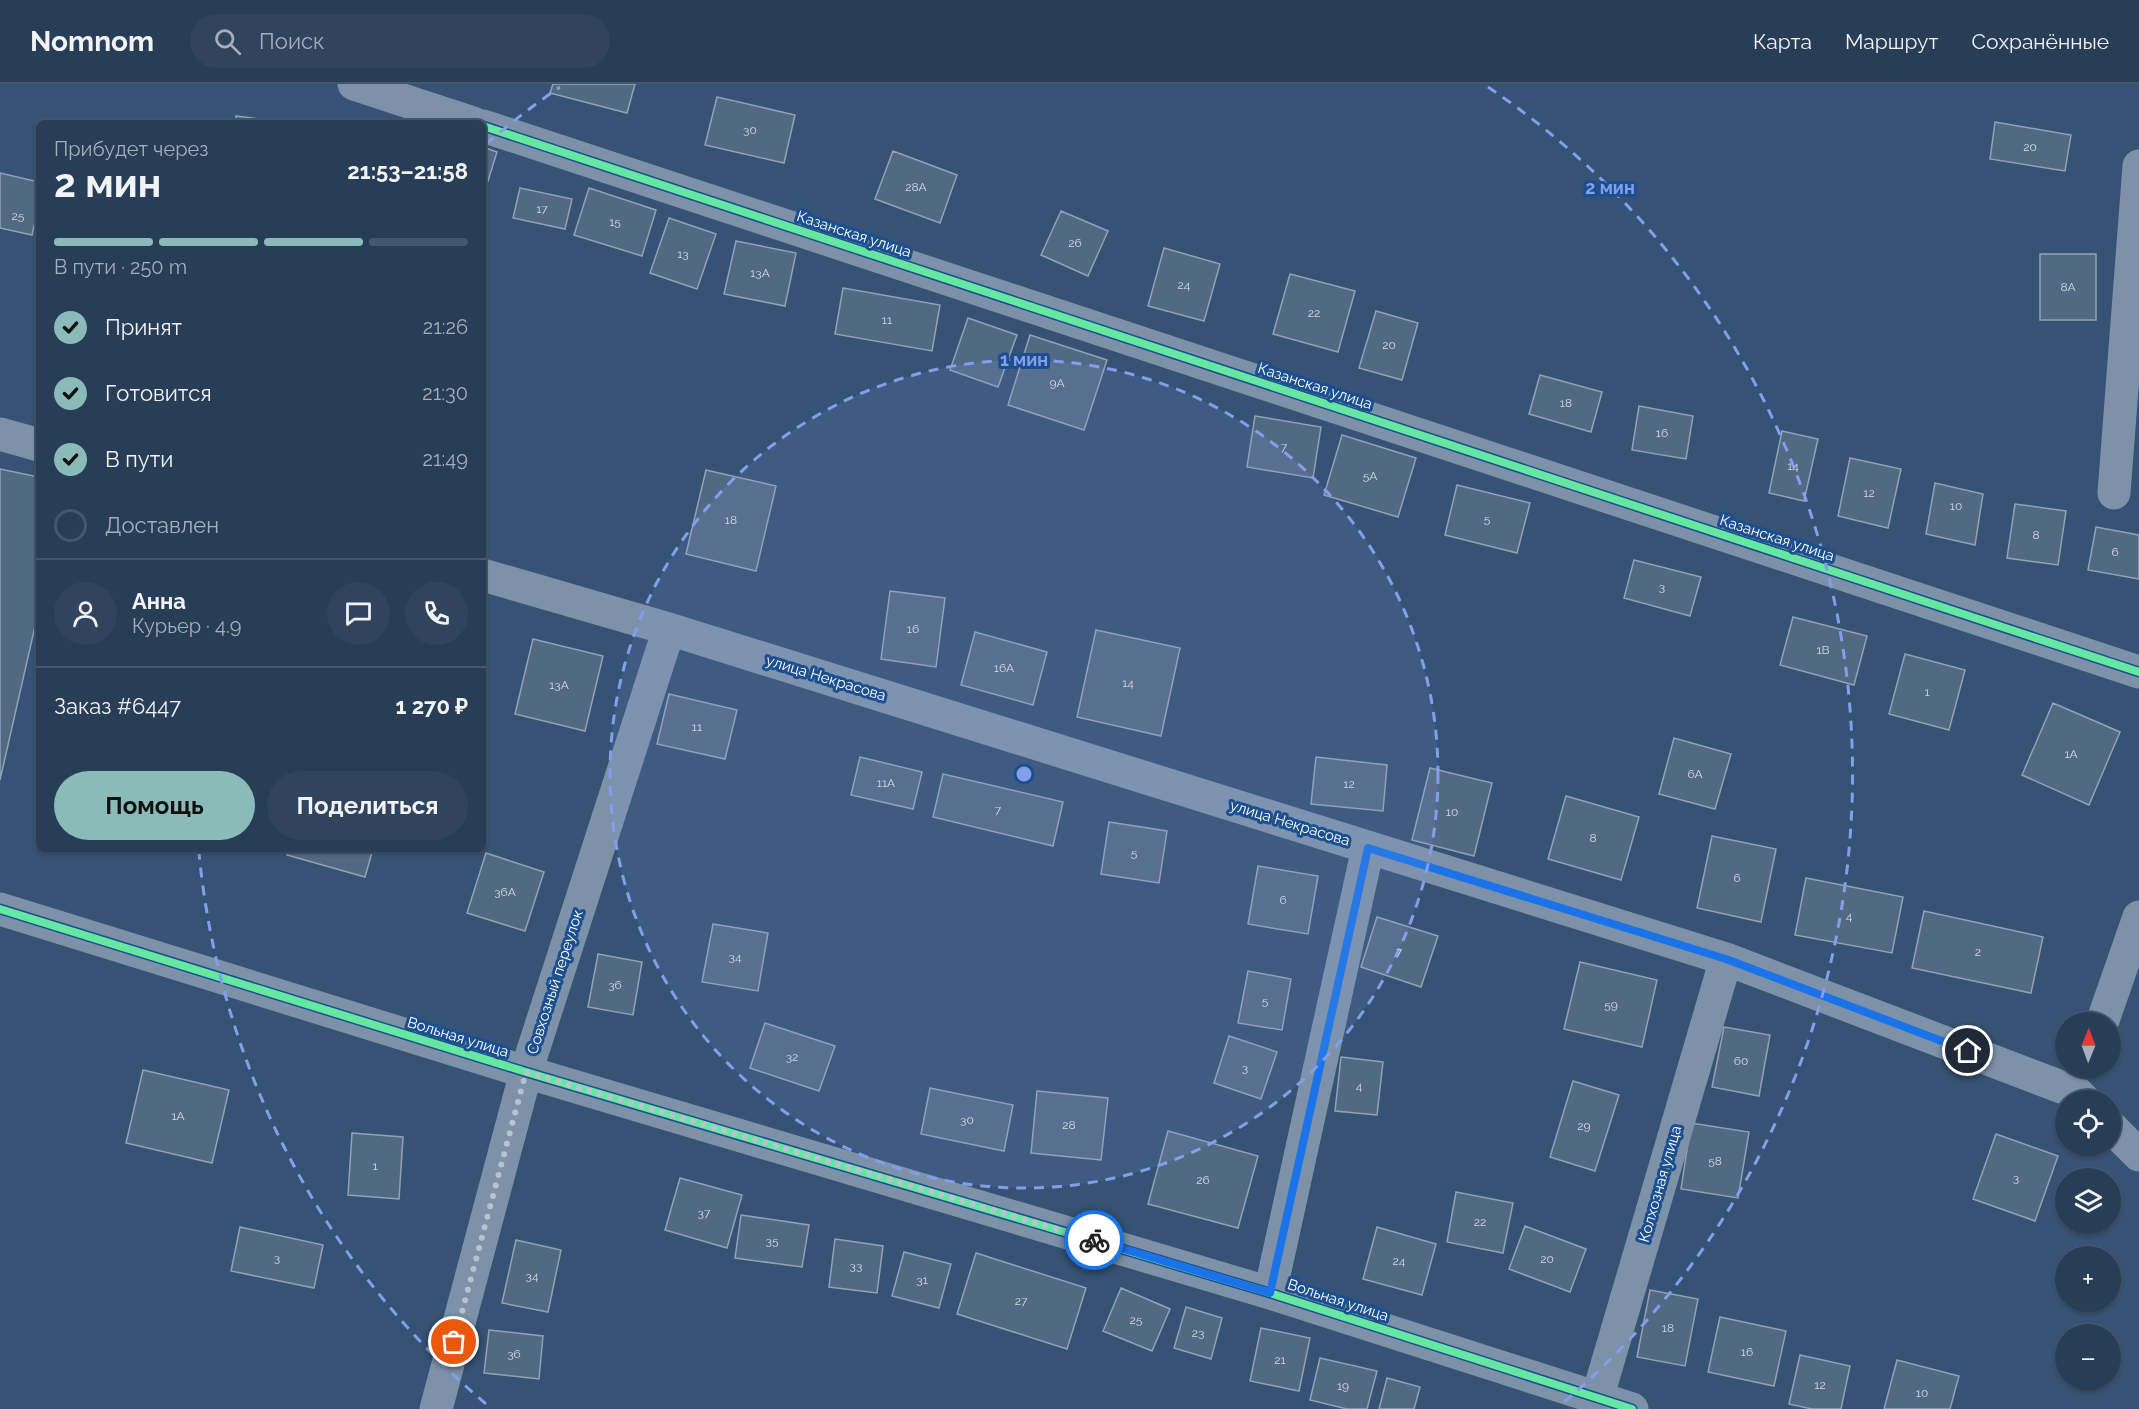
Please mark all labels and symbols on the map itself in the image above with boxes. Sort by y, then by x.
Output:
house number: 30 [743,123,757,137]
house number: 20 [2023,140,2037,154]
text: 2 мин [1585,177,1635,198]
house number: 28А [905,180,927,194]
house number: 17 [536,202,548,216]
street label: Казанская улица [794,207,914,261]
house number: 25 [12,209,25,223]
house number: 15 [609,215,621,229]
house number: 26 [1068,236,1082,250]
house number: 13 [677,247,689,261]
house number: 13А [750,266,770,280]
house number: 24 [1178,278,1191,292]
house number: 8А [2060,280,2076,294]
house number: 22 [1308,306,1320,320]
house number: 11 [882,313,892,327]
house number: 20 [1382,338,1396,352]
text: 1 мин [1000,349,1048,370]
street label: Казанская улица [1255,359,1375,413]
house number: 9А [1049,376,1065,390]
house number: 18 [1560,396,1572,410]
house number: 16 [1656,426,1668,440]
house number: 7 [1281,440,1288,454]
house number: 14 [1787,459,1799,473]
house number: 5А [1363,469,1377,483]
house number: 12 [1863,486,1875,500]
house number: 10 [1950,499,1962,513]
street label: Казанская улица [1717,511,1837,565]
house number: 5 [1484,512,1491,526]
house number: 18 [725,513,737,527]
house number: 8 [2032,528,2040,542]
house number: 6 [2111,545,2119,559]
house number: 3 [1659,580,1665,594]
house number: 16 [907,622,919,636]
house number: 1В [1816,643,1830,657]
street label: улица Некрасова [764,651,888,705]
house number: 16А [994,661,1014,675]
house number: 14 [1122,676,1134,690]
house number: 13А [549,678,569,692]
house number: 1 [1924,685,1930,699]
house number: 11 [692,720,702,734]
house number: 1А [2064,747,2078,761]
centre of rings [1014,764,1034,784]
house number: 6А [1687,767,1703,781]
house number: 11А [877,776,895,790]
house number: 12 [1343,777,1355,791]
street label: улица Некрасова [1228,796,1352,850]
house number: 7 [995,803,1002,817]
house number: 10 [1446,805,1458,819]
house number: 8 [1589,831,1597,845]
house number: 5 [1131,846,1138,860]
house number: 6 [1733,871,1741,885]
house number: 36А [494,885,516,899]
house number: 6 [1279,893,1287,907]
street label: Совхозный переулок [523,907,587,1056]
house number: 4 [1846,909,1853,923]
house number: 7 [1396,945,1403,959]
house number: 2 [1975,945,1981,959]
house number: 34 [729,950,742,964]
house number: 36 [608,978,622,992]
house number: 5 [1262,994,1269,1008]
house number: 59 [1604,998,1618,1012]
north arrow [2055,1012,2121,1078]
street label: Вольная улица [405,1013,511,1061]
pin [1942,1025,1993,1076]
house number: 32 [786,1050,798,1064]
house number: 60 [1734,1054,1748,1068]
house number: 3 [1242,1061,1248,1075]
house number: 4 [1356,1079,1363,1093]
house number: 1А [171,1109,185,1123]
house number: 30 [960,1113,974,1127]
house number: 28 [1062,1118,1076,1132]
house number: 29 [1577,1119,1591,1133]
street label: Колхозная улица [1635,1124,1685,1244]
house number: 58 [1708,1154,1722,1168]
house number: 1 [372,1159,378,1173]
house number: 3 [2013,1171,2019,1185]
house number: 26 [1196,1173,1210,1187]
house number: 37 [698,1206,711,1220]
courier [1064,1210,1124,1270]
house number: 22 [1474,1215,1486,1229]
house number: 35 [766,1234,779,1248]
house number: 3 [274,1251,280,1265]
house number: 20 [1540,1252,1554,1266]
house number: 24 [1393,1254,1406,1268]
house number: 33 [850,1259,862,1273]
house number: 34 [526,1269,539,1283]
house number: 31 [916,1273,928,1287]
street label: Вольная улица [1285,1275,1391,1325]
house number: 27 [1015,1294,1028,1308]
house number: 25 [1130,1313,1143,1327]
pin [428,1316,479,1367]
house number: 18 [1662,1321,1674,1335]
house number: 23 [1192,1326,1204,1340]
house number: 16 [1741,1345,1753,1359]
house number: 36 [507,1347,521,1361]
house number: 21 [1274,1353,1286,1367]
house number: 12 [1814,1378,1826,1392]
house number: 19 [1337,1379,1349,1393]
house number: 10 [1916,1386,1928,1400]

